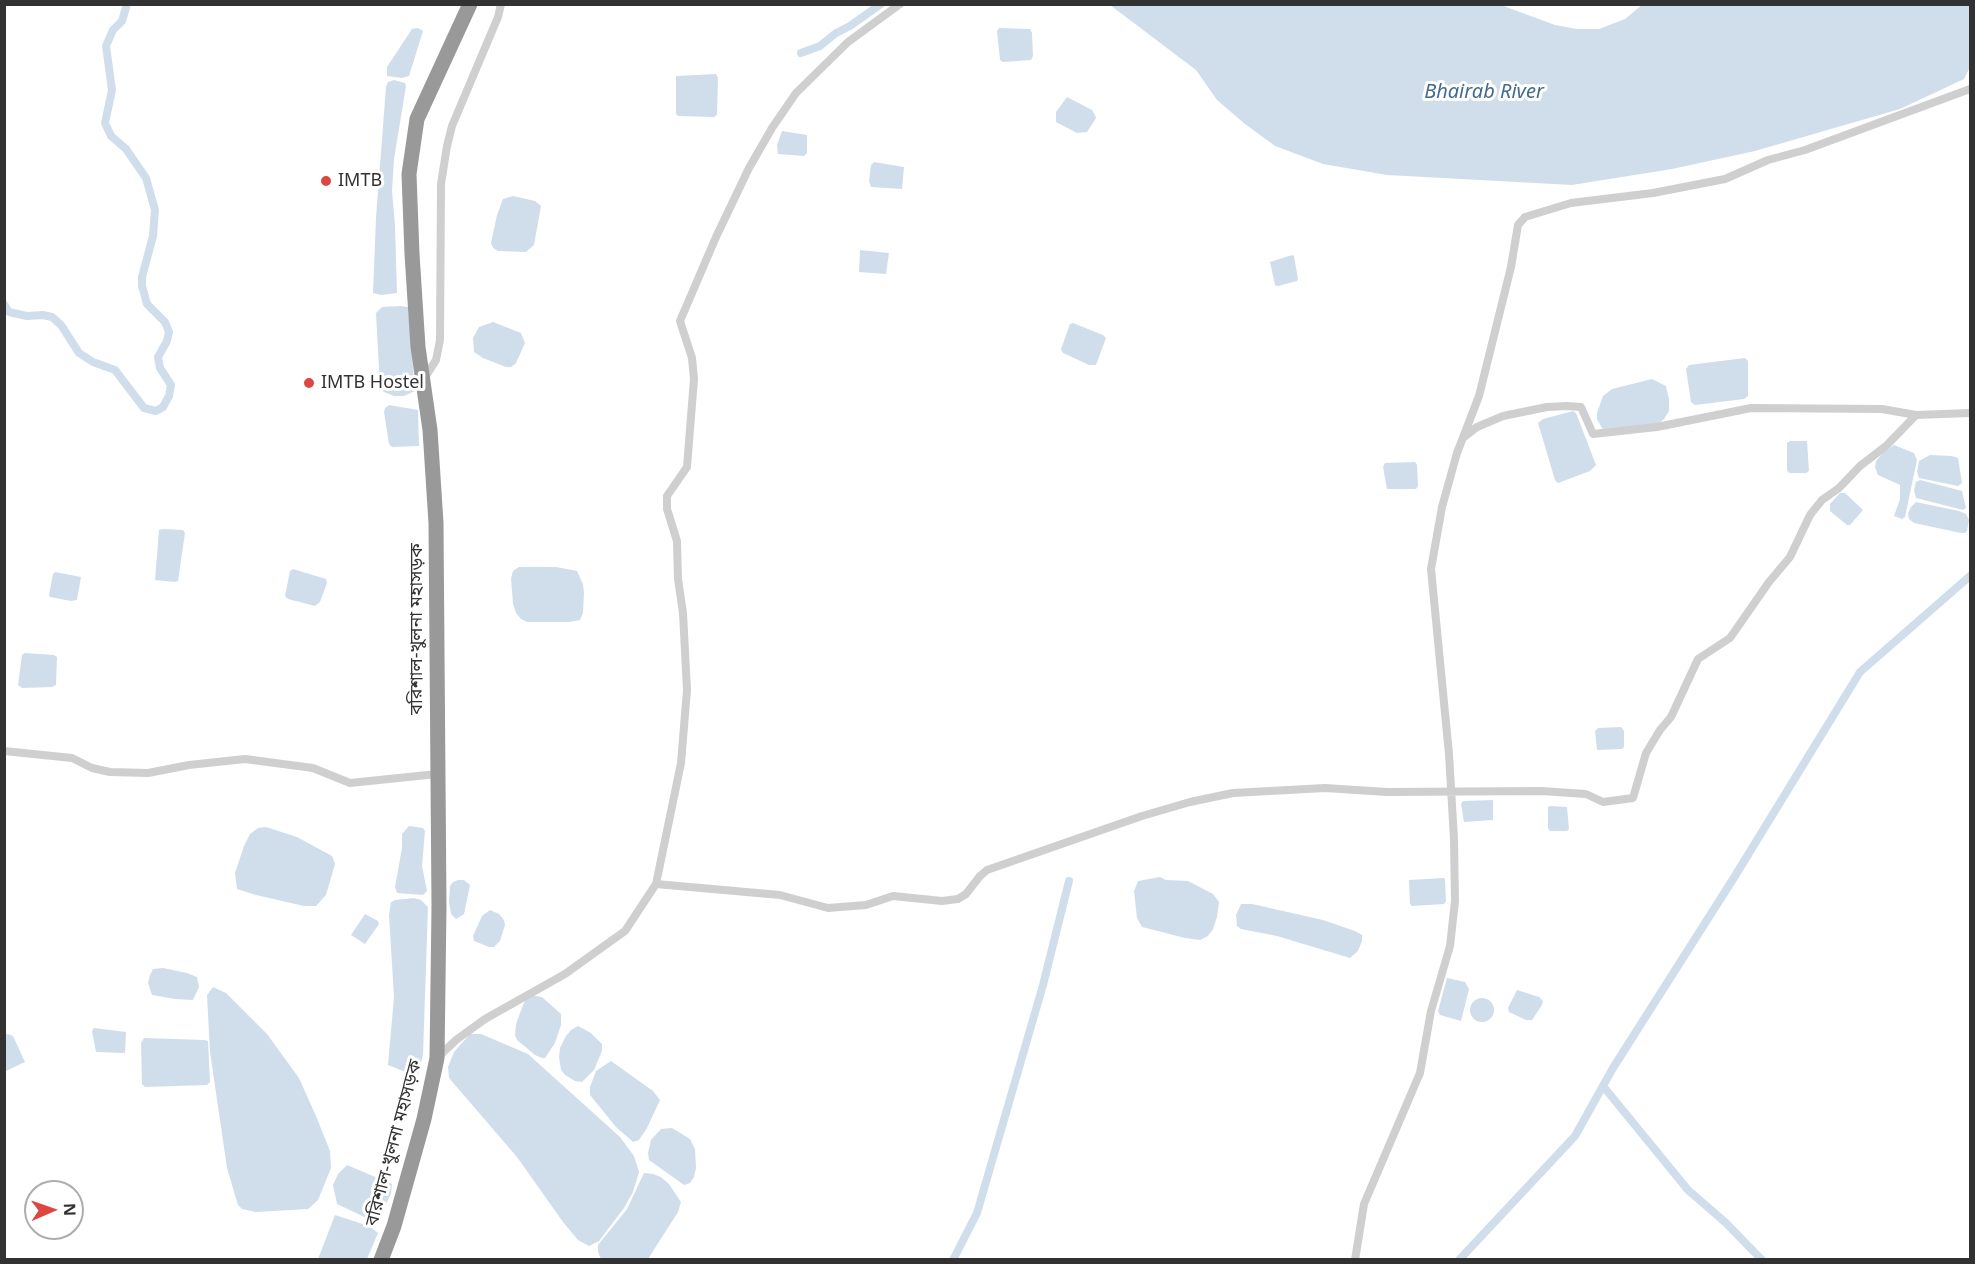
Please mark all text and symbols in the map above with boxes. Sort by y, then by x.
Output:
water label: Bhairab River [1424,80,1544,104]
place label: IMTB [338,170,382,192]
marker: IMTB [319,174,333,188]
place label: IMTB Hostel [321,372,424,394]
marker: IMTB Hostel [302,376,316,390]
street label: বরিশাল-খুলনা মহাসড়ক [406,543,428,715]
street label: বরিশাল-খুলনা মহাসড়ক [361,1057,427,1229]
north arrow [24,1180,84,1240]
text: N [59,1203,81,1216]

